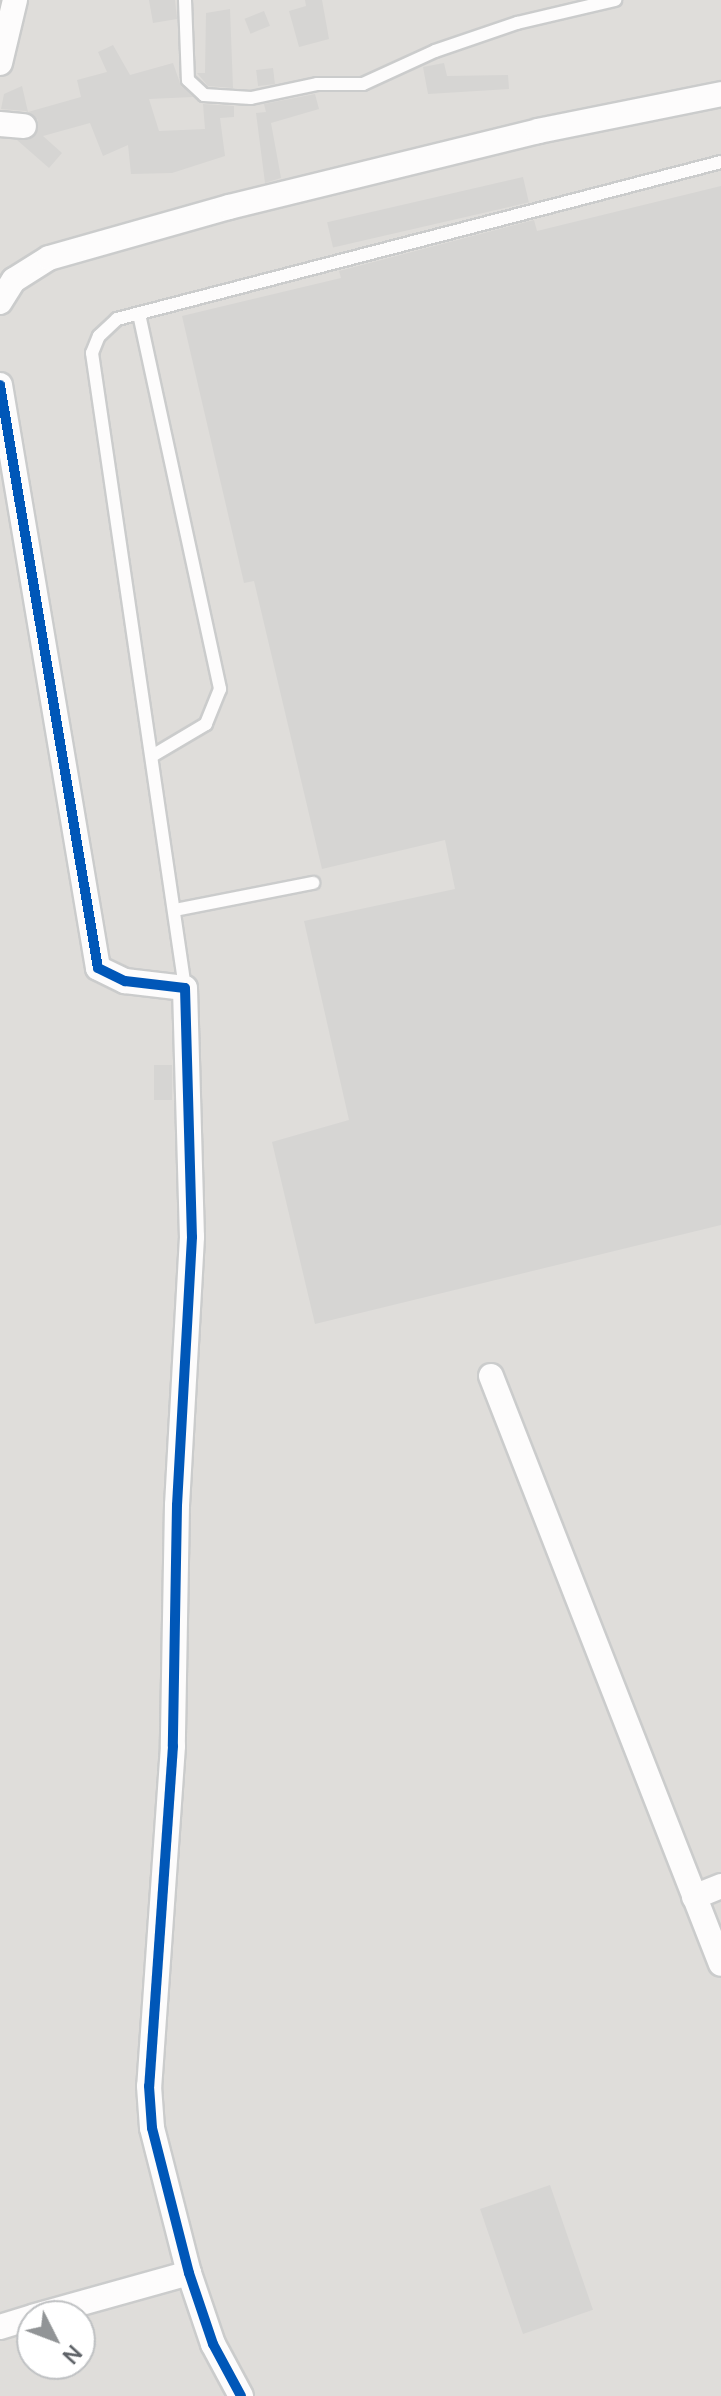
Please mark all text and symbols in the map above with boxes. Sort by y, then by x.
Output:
north arrow [16,2300,96,2380]
text: N [56,2339,89,2371]

